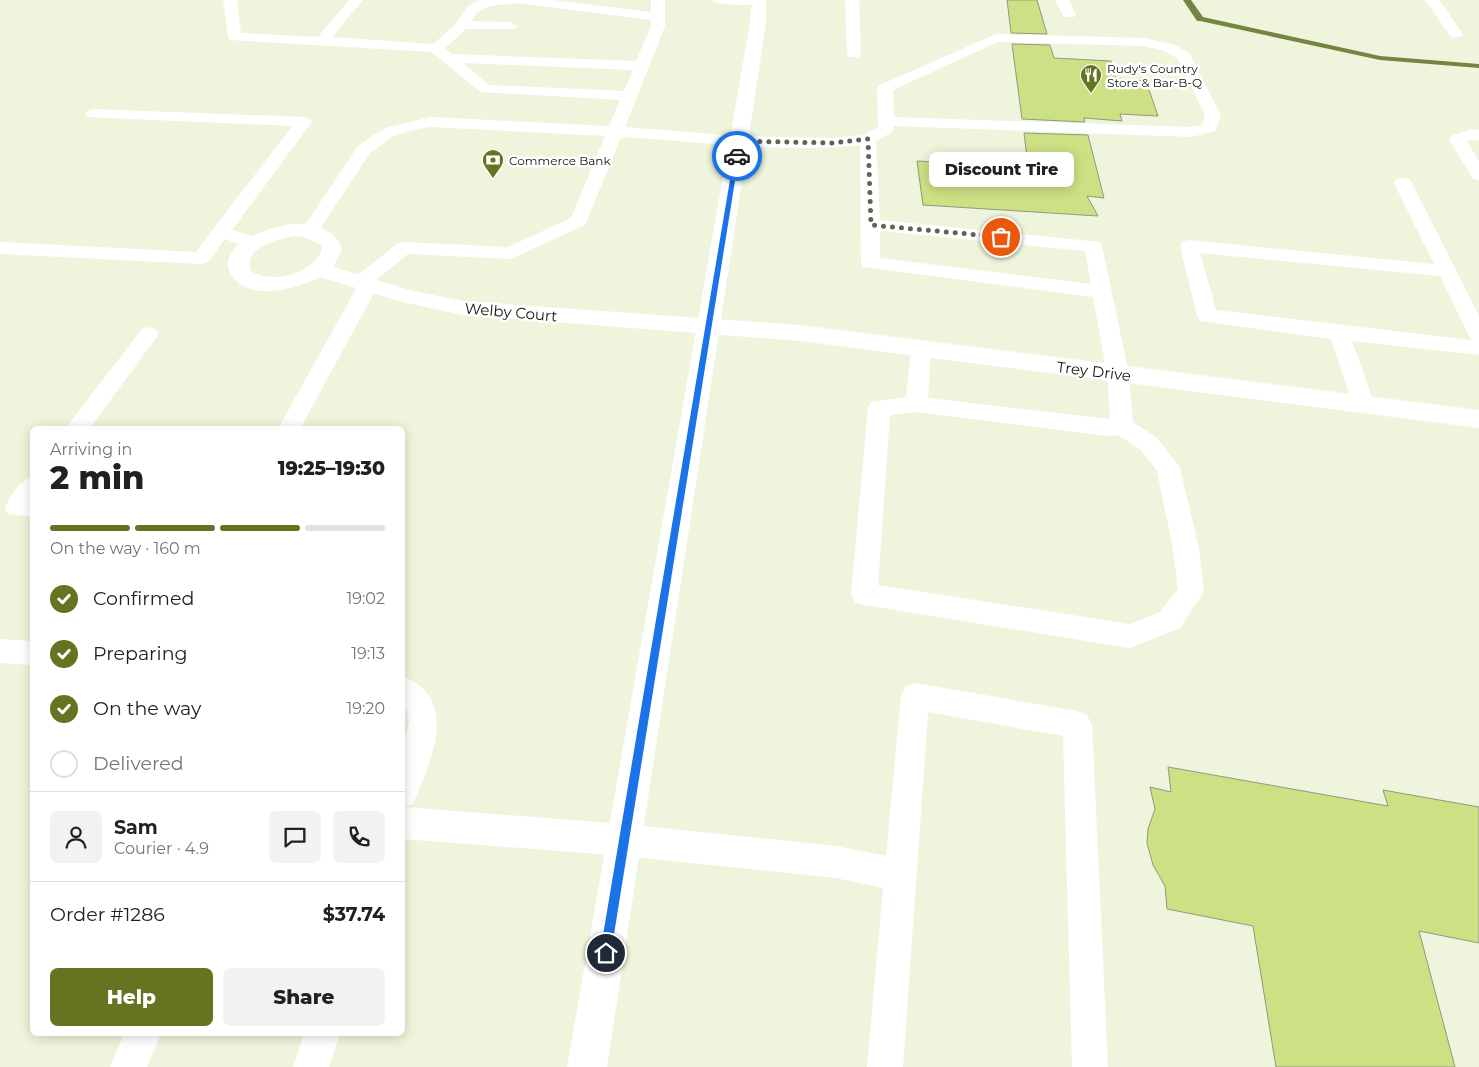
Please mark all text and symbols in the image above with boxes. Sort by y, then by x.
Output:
place label: Rudy's Country Store & Bar-B-Q [1107,61,1202,90]
restaurant icon: Rudy's Country Store & Bar-B-Q [1079,63,1103,94]
courier [712,131,762,181]
icon: car [723,142,751,170]
bank icon: Commerce Bank [481,148,505,179]
callout: Discount Tire [928,152,1074,187]
place label: Commerce Bank [509,153,611,168]
text: Discount Tire [945,160,1058,179]
pin [980,216,1022,258]
icon: bag [987,223,1015,251]
street label: Welby Court [464,298,558,326]
street label: Trey Drive [1056,357,1132,385]
text: Arriving in [50,440,132,459]
text: 19:25–19:30 [278,457,385,480]
text: 2 min [50,458,144,497]
text: On the way · 160 m [50,539,201,558]
icon: check [50,585,78,613]
text: Confirmed [93,587,194,610]
text: 19:02 [346,589,385,608]
icon: check [50,640,78,668]
text: Preparing [93,642,188,665]
text: 19:13 [351,644,385,663]
icon: check [50,695,78,723]
text: On the way [93,697,201,720]
text: 19:20 [346,699,385,718]
text: Delivered [93,752,184,775]
button: person [50,811,102,863]
button: chat [269,811,321,863]
button: phone [333,811,385,863]
text: Sam [114,816,158,839]
text: Courier · 4.9 [114,839,209,858]
text: Order #1286 [50,903,165,926]
text: $37.74 [323,903,385,926]
pin [585,932,627,974]
icon: home [592,939,620,967]
button: Help [50,968,213,1026]
button: Share [223,968,385,1026]

